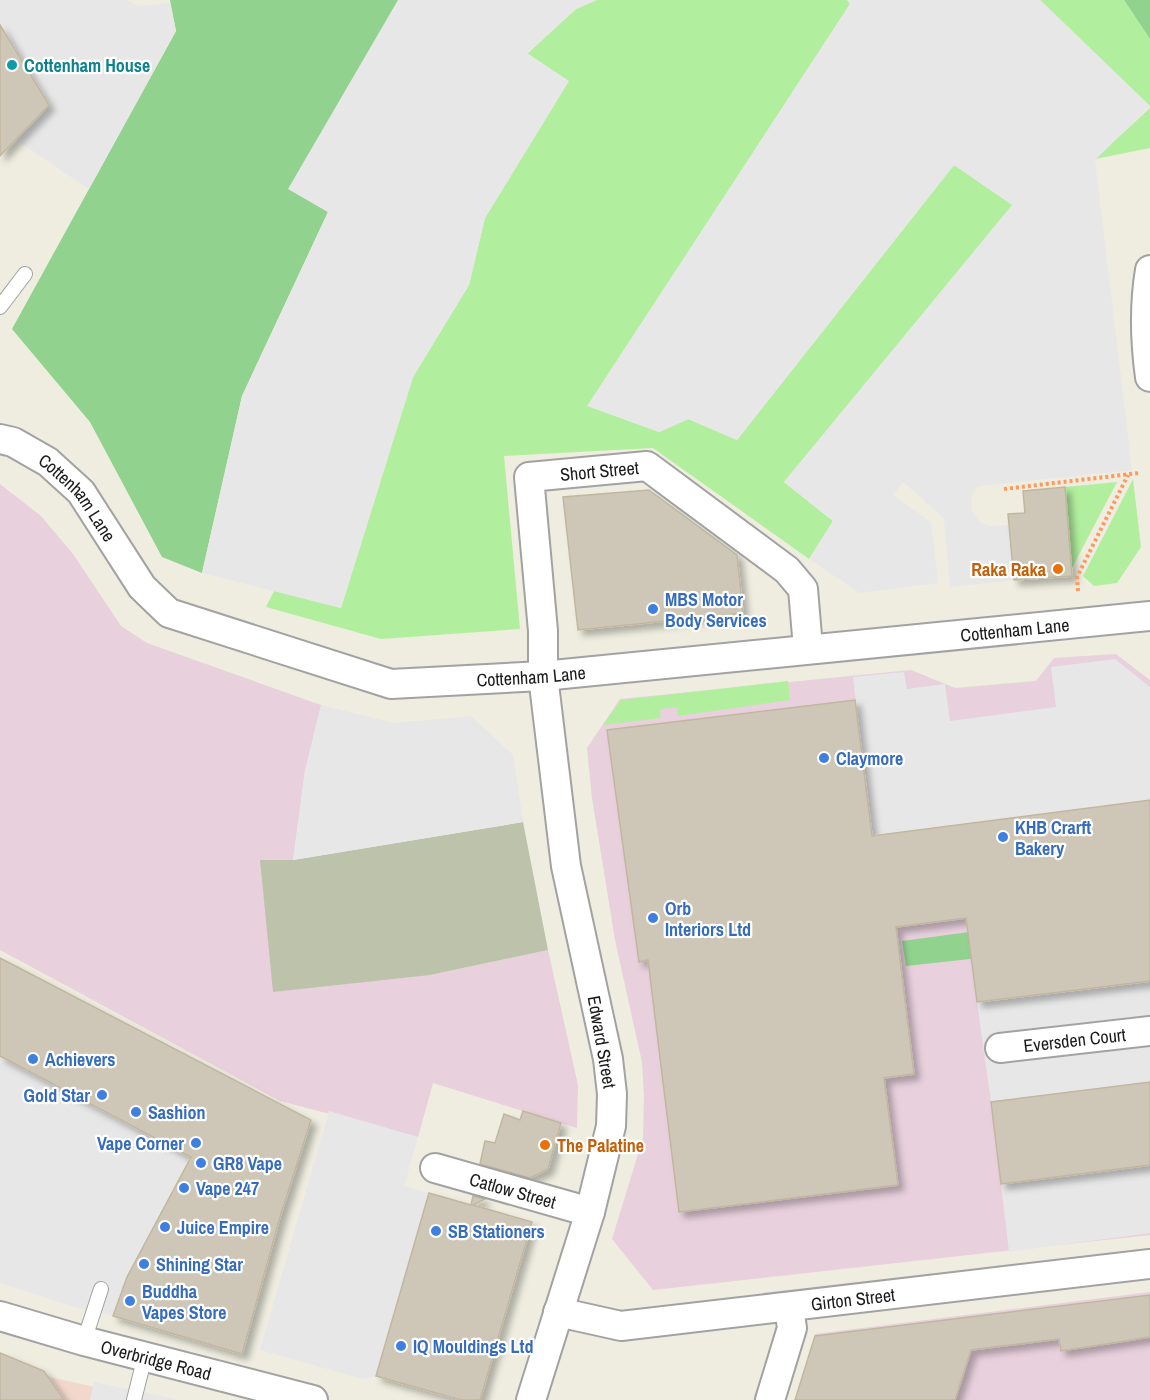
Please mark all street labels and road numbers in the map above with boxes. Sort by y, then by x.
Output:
street label: Cottenham Lane [35,447,122,546]
street label: Short Street [559,454,640,487]
street label: Cottenham Lane [959,612,1070,647]
street label: Cottenham Lane [476,659,587,692]
street label: Edward Street [582,994,622,1090]
street label: Eversden Court [1022,1021,1127,1058]
street label: Catlow Street [467,1166,559,1214]
street label: Girton Street [809,1281,896,1316]
street label: Overbridge Road [98,1333,214,1386]

